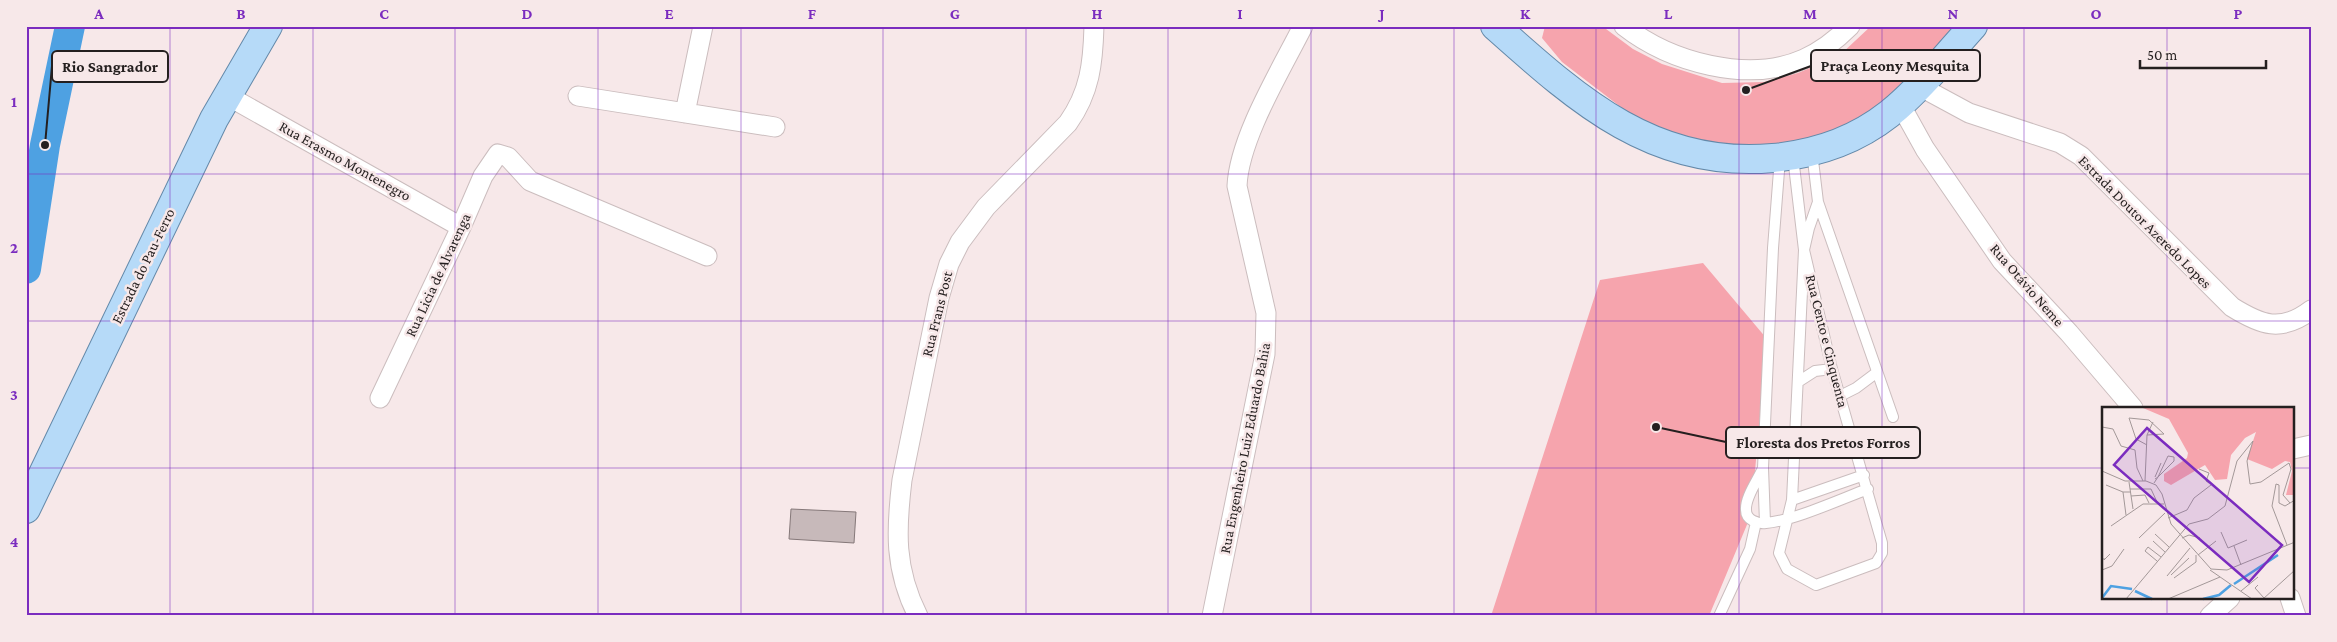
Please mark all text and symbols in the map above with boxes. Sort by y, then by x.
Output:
text: A [93,5,104,22]
text: B [236,5,246,22]
text: C [379,5,389,22]
text: D [521,5,533,22]
text: E [664,5,674,22]
text: F [808,5,817,22]
text: G [950,5,960,22]
text: H [1092,5,1103,22]
text: I [1237,5,1243,22]
text: J [1377,5,1385,22]
text: K [1520,5,1531,22]
text: L [1664,5,1673,22]
text: M [1803,5,1817,22]
text: N [1948,5,1959,22]
text: O [2090,5,2102,22]
text: P [2234,5,2243,22]
scale bar [2140,38,2266,70]
text: 50 m [2147,47,2177,63]
callout: Praça Leony Mesquita [1811,50,1980,81]
callout: Rio Sangrador [52,51,168,82]
text: Praça Leony Mesquita [1821,57,1970,74]
text: Rio Sangrador [62,58,159,75]
text: 1 [11,93,17,110]
street label: Rua Erasmo Montenegro [276,118,414,205]
street label: Estrada Doutor Azeredo Lopes [2075,152,2215,292]
street label: Estrada do Pau-Ferro [108,206,178,326]
street label: Rua Licia de Alvarenga [402,211,475,340]
text: 2 [10,239,18,256]
street label: Rua Otávio Neme [1987,241,2067,330]
street label: Rua Frans Post [919,269,956,358]
street label: Rua Cento e Cinquenta [1802,273,1851,410]
street label: Rua Engenheiro Luiz Eduardo Bahia [1217,341,1274,555]
text: 3 [10,386,18,403]
inset map [2102,407,2294,600]
callout: Floresta dos Pretos Forros [1726,427,1920,458]
text: Floresta dos Pretos Forros [1736,434,1910,451]
text: 4 [10,533,19,550]

